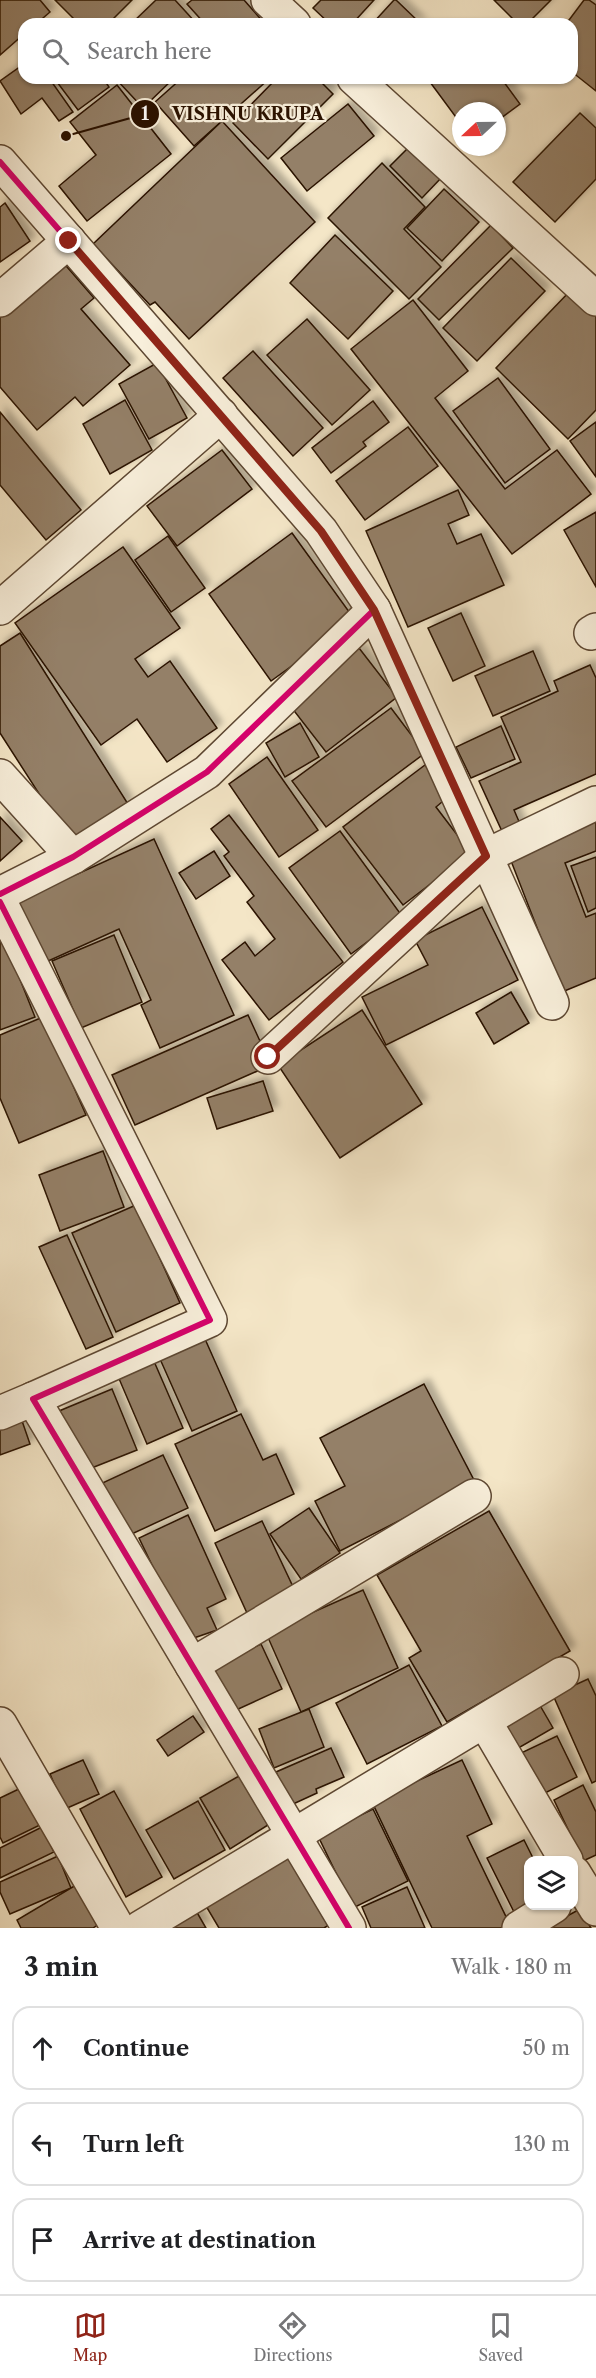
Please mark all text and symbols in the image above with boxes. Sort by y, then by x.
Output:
search box [18,18,578,84]
icon: search [39,35,72,68]
text: Search here [87,38,212,65]
callout: VISHNU KRUPA [130,96,336,132]
north arrow [452,102,506,156]
text: 1 [141,103,149,125]
text: VISHNU KRUPA [171,103,325,125]
route end [55,227,81,253]
route start [254,1043,280,1069]
map controls [524,1856,578,1910]
button: layers [524,1856,578,1910]
text: 3 min [24,1951,98,1983]
text: Walk · 180 m [451,1955,572,1979]
icon: ahead [26,2032,59,2065]
text: Continue [83,2035,189,2062]
text: 50 m [523,2036,570,2060]
icon: left [26,2128,59,2161]
text: Turn left [83,2131,184,2158]
text: 130 m [514,2132,570,2156]
icon: arrive [26,2224,59,2257]
text: Arrive at destination [83,2227,316,2254]
tab: Map [73,2309,107,2365]
tab: Directions [253,2309,332,2365]
tab: Saved [479,2309,523,2365]

